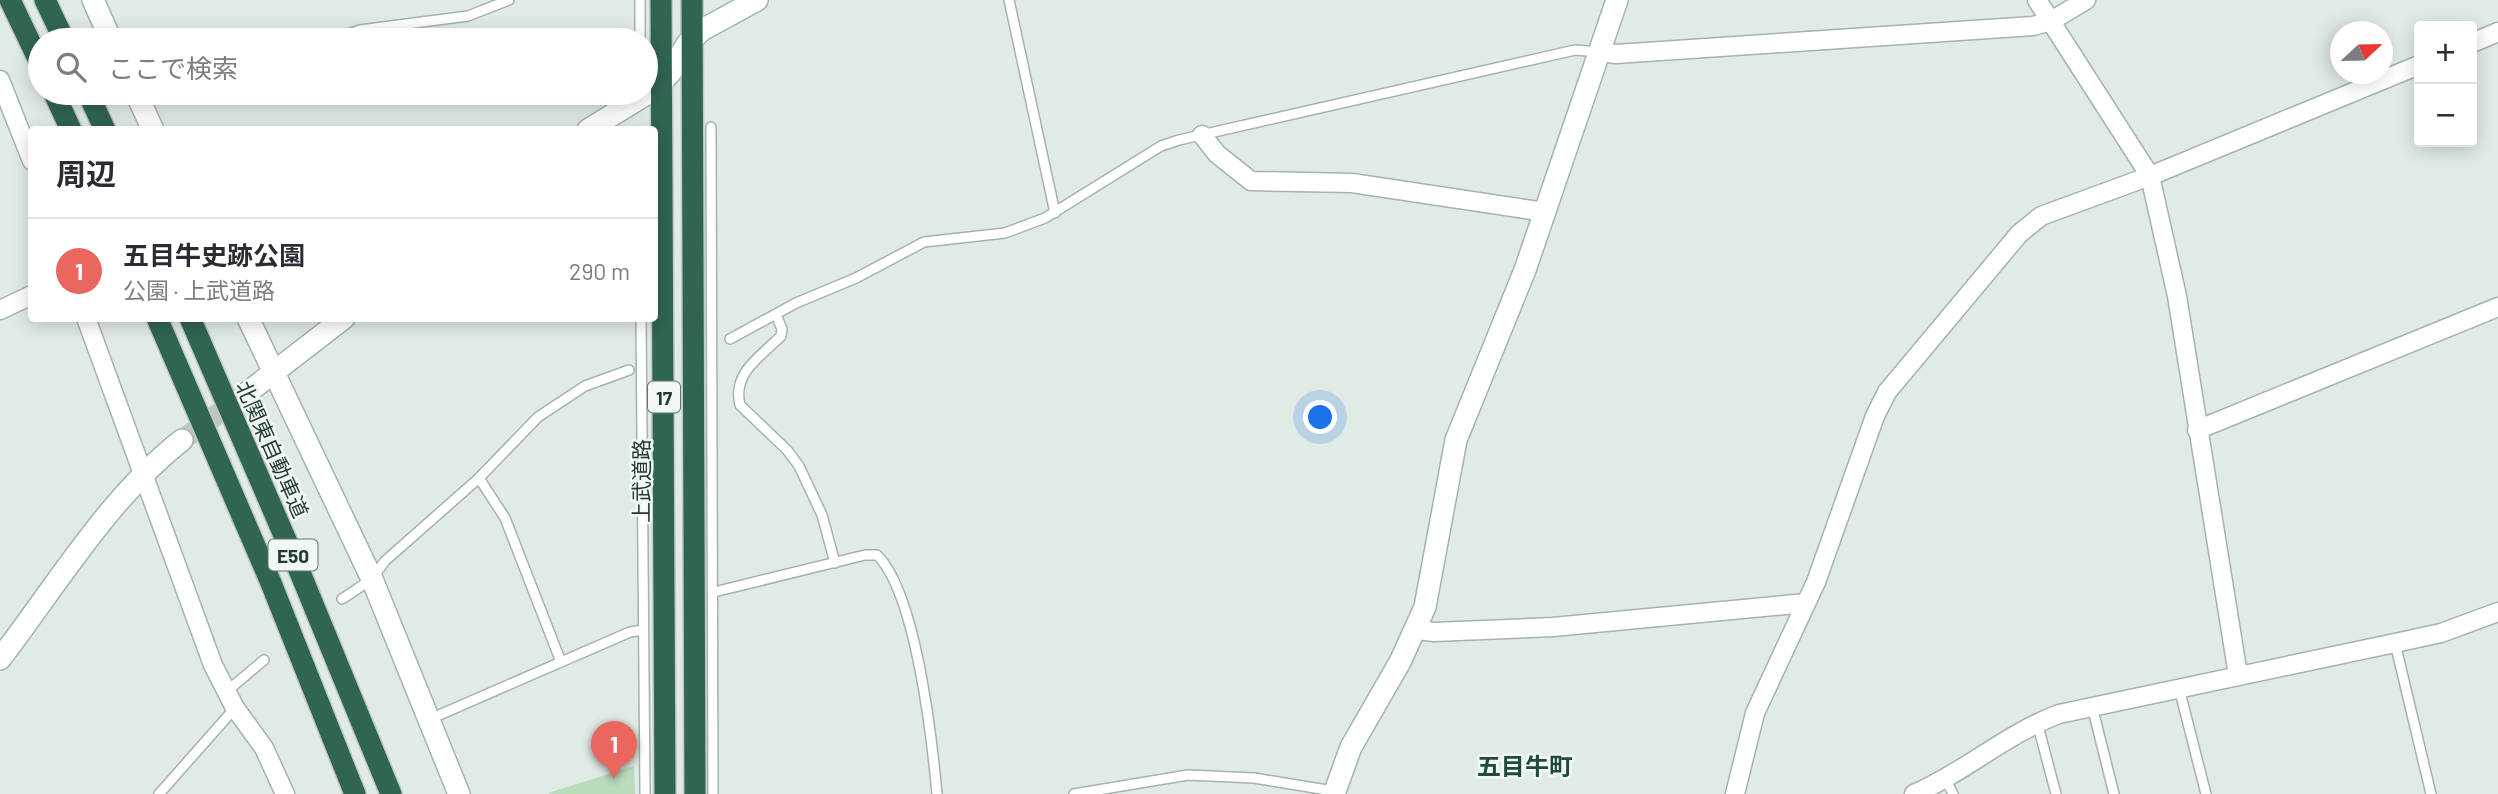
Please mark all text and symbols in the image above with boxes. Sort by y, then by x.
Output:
north arrow [2330,21,2393,84]
map controls [2414,21,2477,147]
button: + [2414,21,2477,84]
search box [28,28,658,105]
icon: search [52,48,90,86]
text: ここで検索 [108,52,238,83]
button: − [2414,84,2477,147]
text: 周辺 [56,155,116,191]
text: 五目牛史跡公園 [123,239,305,270]
text: 1 [75,257,83,285]
text: 290 m [569,257,630,285]
text: 公園 · 上武道路 [123,276,275,304]
street label: 北関東自動車道 [232,377,314,521]
road number: 17 [648,382,680,412]
your location [1303,400,1337,434]
street label: 上武道路 [628,439,653,523]
road number: E50 [268,540,318,570]
pin: 1 [591,721,637,779]
district label: 五目牛町 [1477,751,1573,780]

